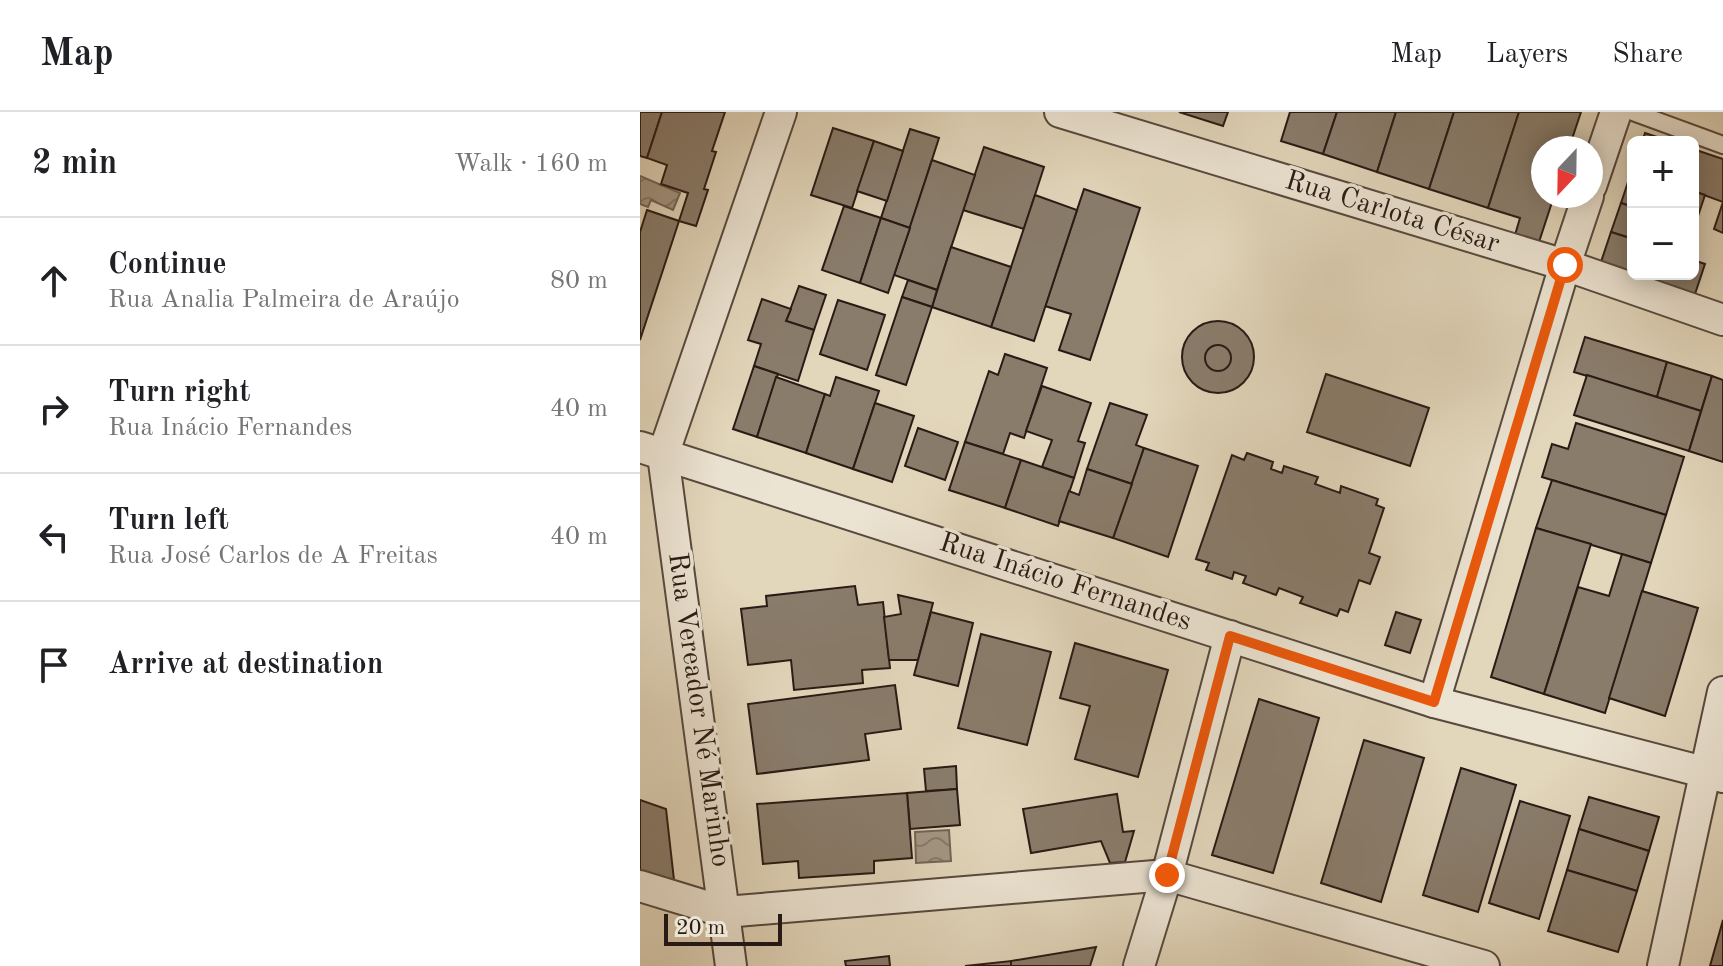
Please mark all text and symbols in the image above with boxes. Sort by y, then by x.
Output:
text: Map [40,36,114,74]
text: Map [1390,41,1442,69]
text: Layers [1486,41,1568,69]
text: Share [1612,41,1683,69]
north arrow [1531,136,1603,208]
map controls [1627,136,1699,280]
button: + [1627,136,1699,208]
text: 2 min [32,147,117,181]
text: Walk · 160 m [454,151,608,177]
street label: Rua Carlota César [1281,167,1503,259]
button: − [1627,208,1699,280]
route start [1547,247,1583,283]
text: Continue [108,250,227,280]
icon: ahead [32,259,76,303]
text: 80 m [550,268,608,294]
text: Rua Analia Palmeira de Araújo [108,287,460,313]
text: Turn right [108,378,250,408]
icon: right [32,387,76,431]
text: 40 m [550,396,608,422]
text: Rua Inácio Fernandes [108,415,352,441]
text: Turn left [108,506,229,536]
icon: left [32,515,76,559]
text: 40 m [550,524,608,550]
street label: Rua Inácio Fernandes [936,529,1194,637]
text: Rua José Carlos de A Freitas [108,543,438,569]
street label: Rua Vereador Né Marinho [662,551,734,869]
icon: arrive [32,643,76,687]
text: Arrive at destination [108,650,383,680]
route end [1149,857,1185,893]
scale bar [664,910,782,946]
text: 20 m [676,917,725,939]

